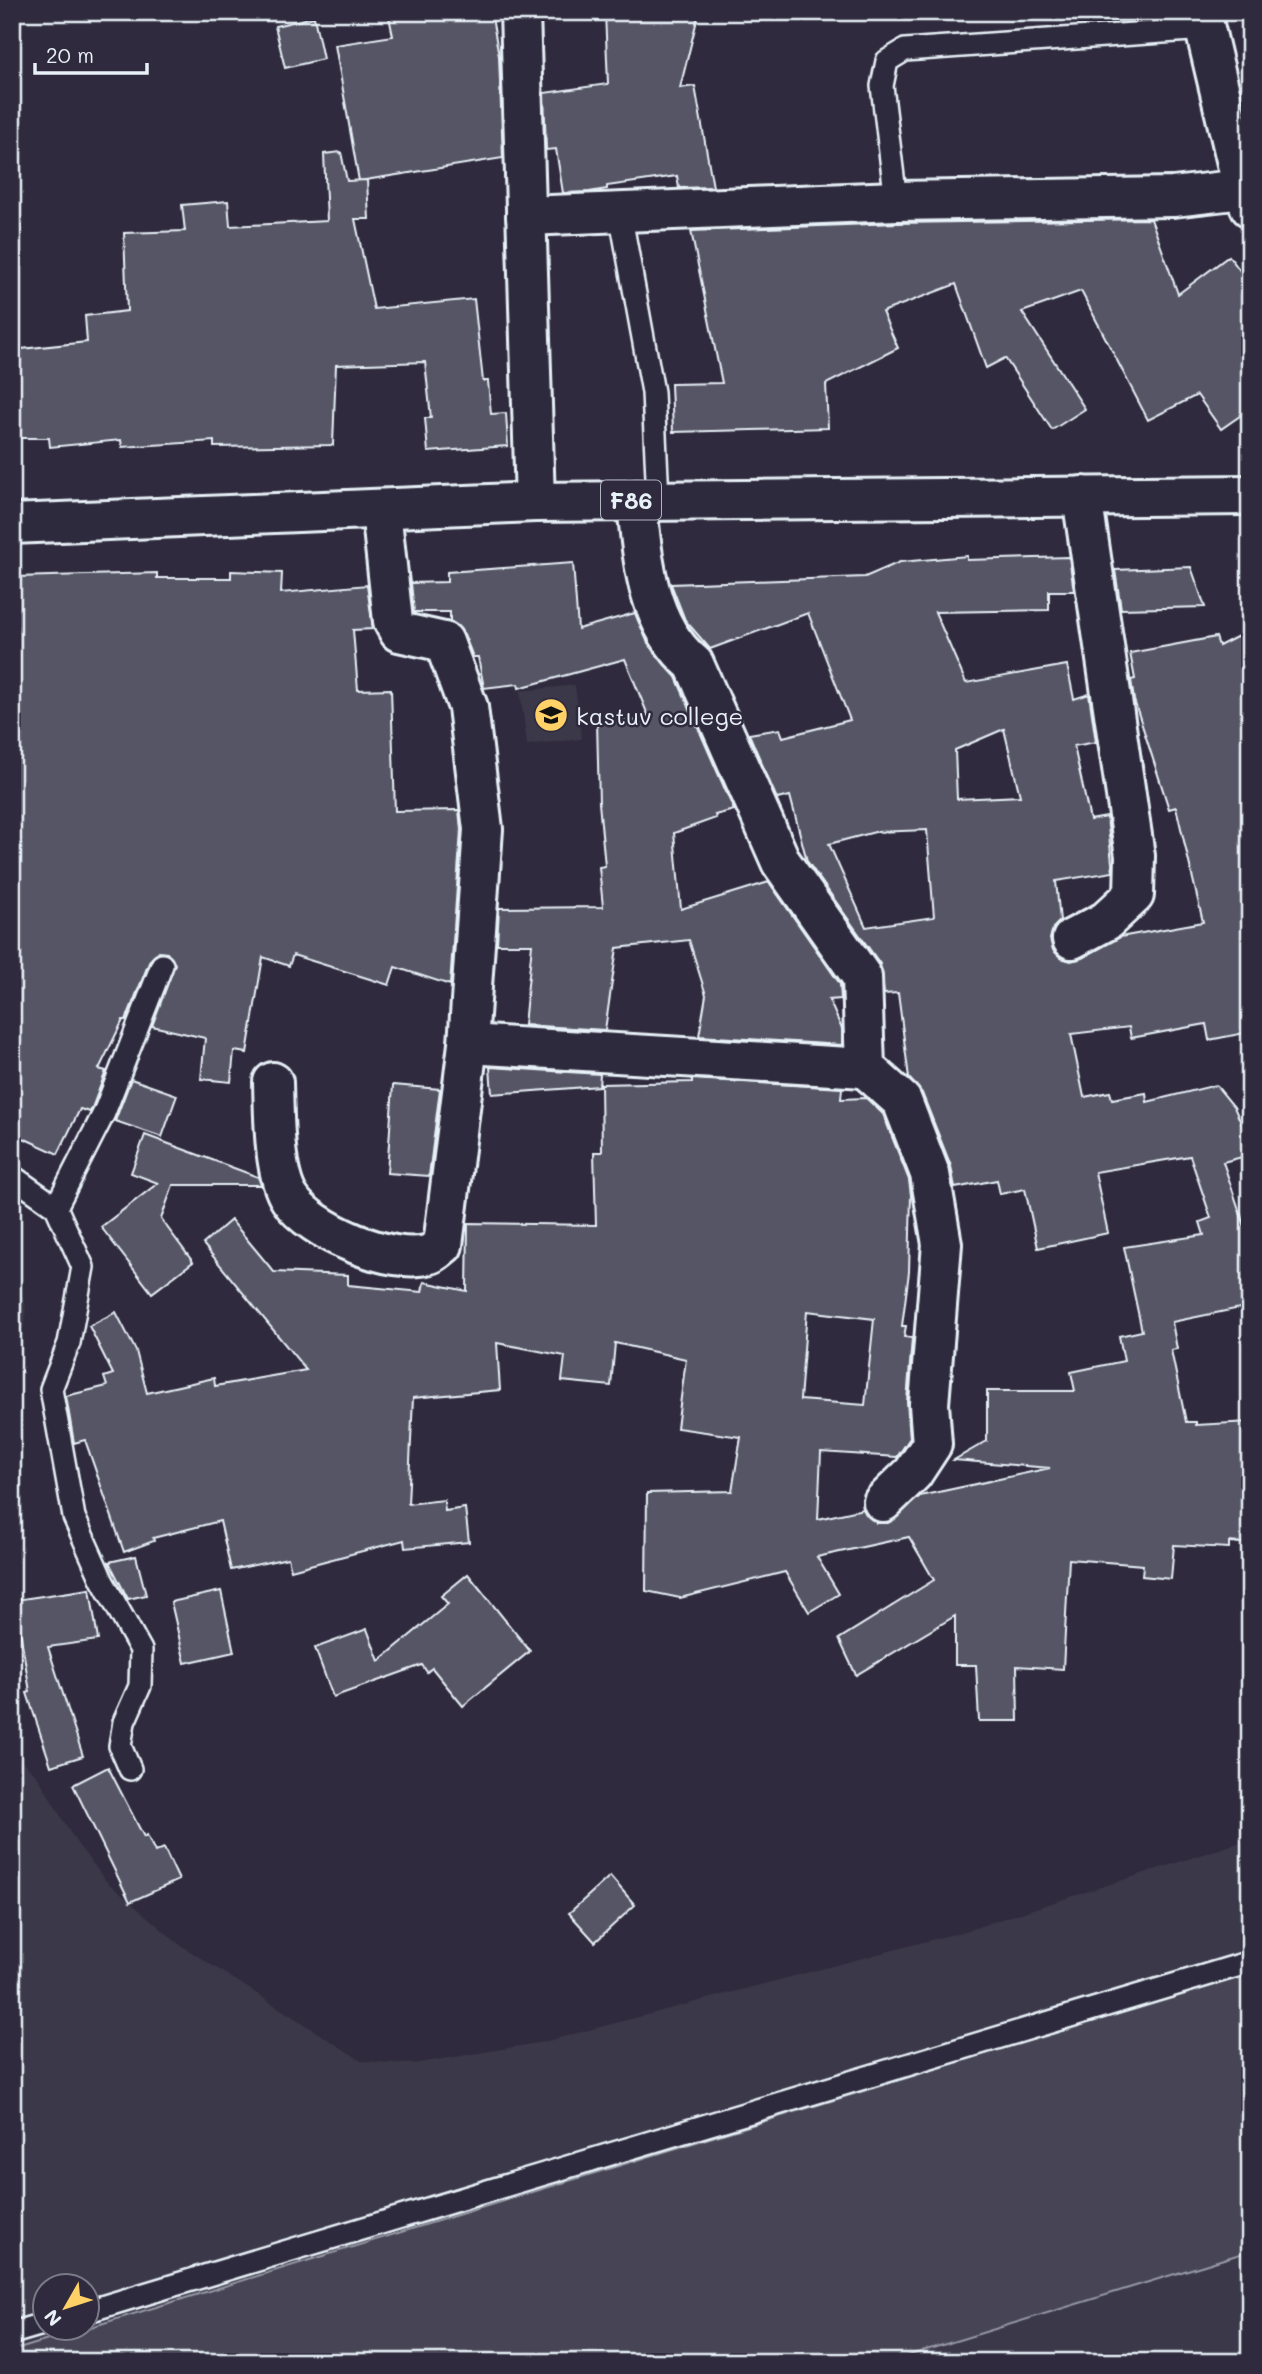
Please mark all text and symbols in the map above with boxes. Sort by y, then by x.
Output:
scale bar [35,32,147,76]
text: 20 m [46,41,94,68]
road number: F86 [601,480,661,520]
school or university icon: kastuv college [532,696,570,734]
place label: kastuv college [576,700,743,731]
north arrow [32,2272,102,2342]
text: N [38,2305,67,2331]

